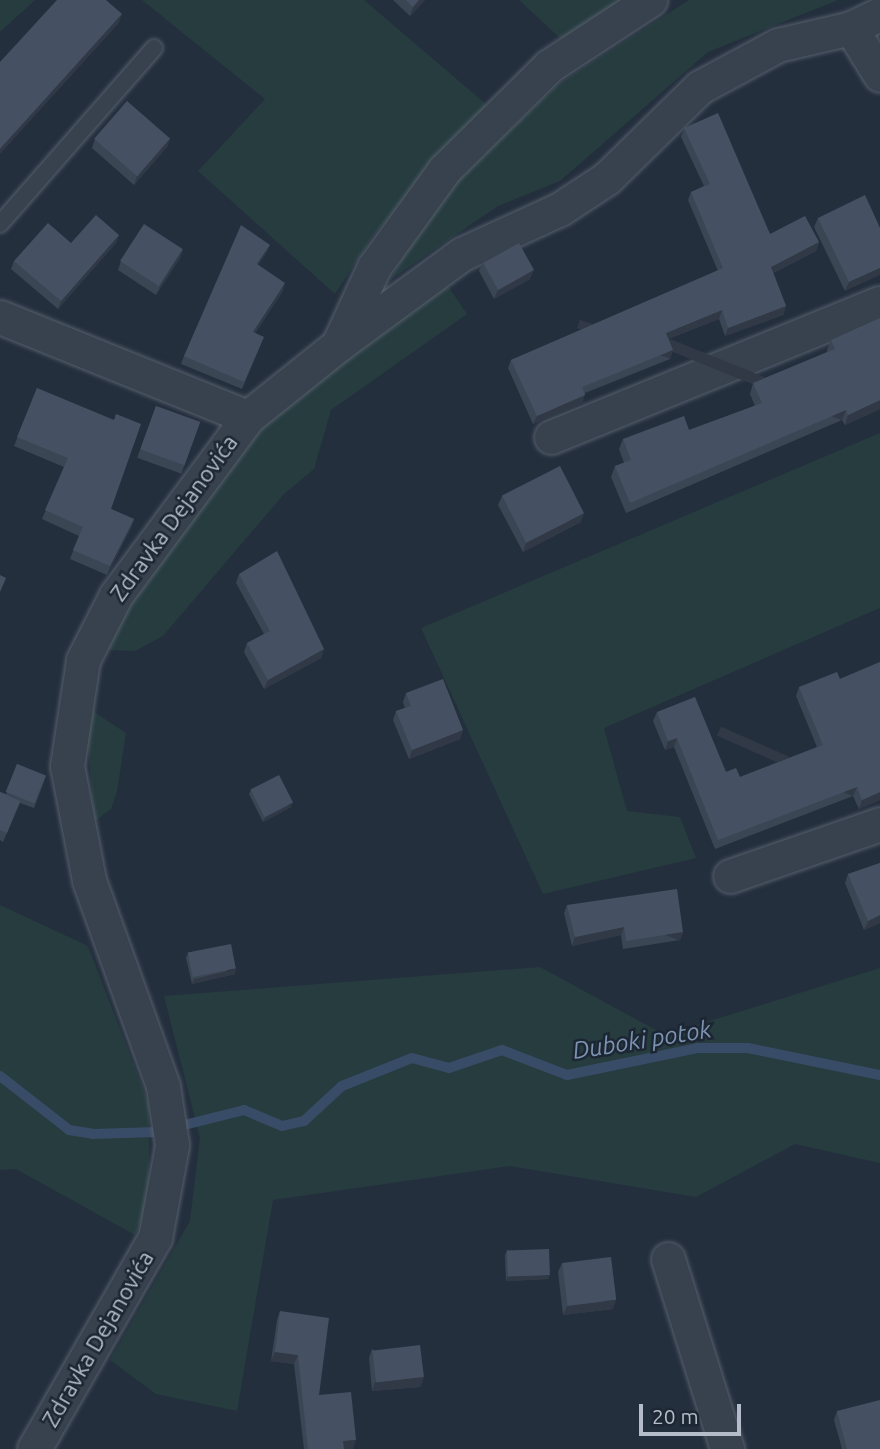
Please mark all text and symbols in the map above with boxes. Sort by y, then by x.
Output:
street label: Zdravka Dejanovića [104,429,244,607]
water label: Duboki potok [570,1015,714,1065]
street label: Zdravka Dejanovića [36,1246,160,1432]
scale bar [642,1390,744,1434]
text: 20 m [652,1404,699,1428]

